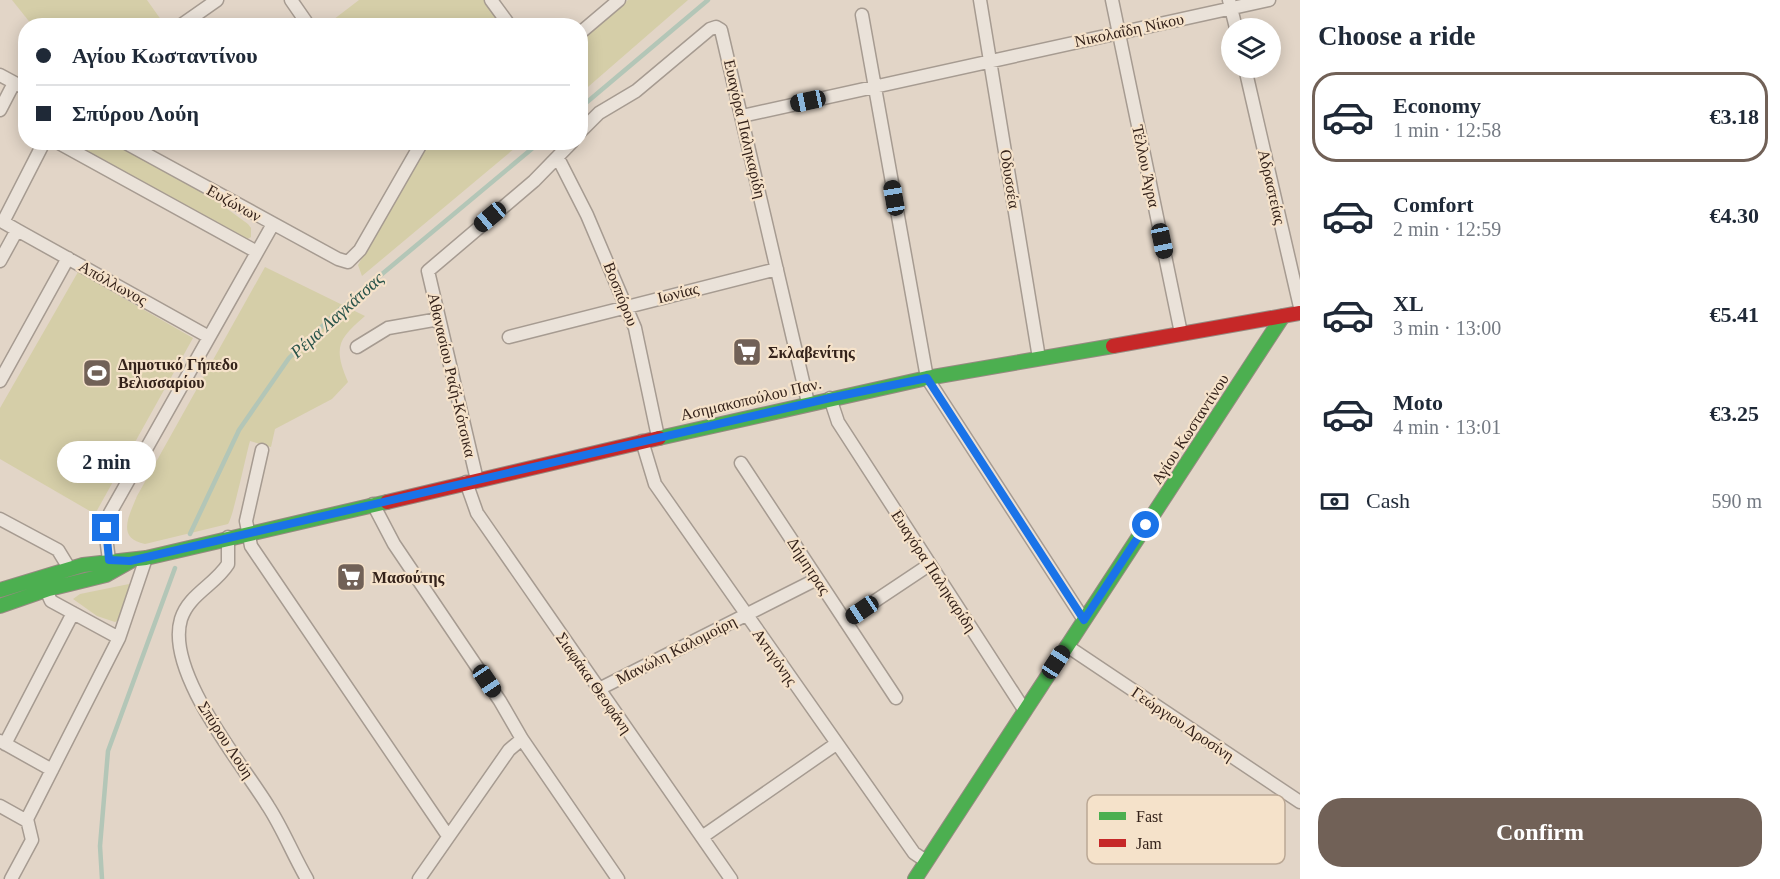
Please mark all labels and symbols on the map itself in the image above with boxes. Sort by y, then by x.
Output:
street label: Νικολαΐδη Νίκου [1073,10,1186,51]
street label: Ευαγόρα Παληκαρίδη [720,58,769,200]
car [789,88,827,114]
street label: Τέλλου Άγρα [1128,123,1163,210]
street label: Οδυσσέα [997,148,1023,210]
street label: Αδραστείας [1254,148,1289,227]
car [882,179,906,217]
street label: Ευζώνων [203,181,264,226]
car [470,199,510,235]
car [1149,222,1175,260]
street label: Απόλλωνος [76,257,151,309]
street label: Βοσπόρου [600,260,642,329]
water label: Ρέμα Λαγκάτσας [286,268,388,363]
street label: Ιωνίας [656,279,701,306]
street label: Αθανασίου Ραζή-Κότσικα [424,291,479,460]
supermarket icon: Σκλαβενίτης [731,336,763,368]
place label: Σκλαβενίτης [768,344,855,362]
place label: Δημοτικό Γήπεδο Βελισσαρίου [118,356,238,392]
sports icon: Δημοτικό Γήπεδο Βελισσαρίου [81,357,113,389]
street label: Αγίου Κωσταντίνου [1148,371,1233,488]
street label: Ασημακοπούλου Παν. [679,375,823,424]
callout: 2 min [57,441,156,483]
street label: Ευαγόρα Παληκαρίδη [887,507,980,636]
route start [1132,511,1159,538]
route end [92,514,119,541]
street label: Δήμητρας [783,534,834,599]
supermarket icon: Μασούτης [335,561,367,593]
place label: Μασούτης [372,569,445,587]
car [842,592,882,628]
street label: Μανώλη Καλομοίρη [613,612,739,689]
street label: Αντιγόνης [748,625,801,690]
street label: Σιαφάκα Θεοφάνη [552,629,635,737]
car [1039,642,1073,682]
car [469,661,505,701]
street label: Γεώργιου Δροσίνη [1128,683,1237,765]
street label: Σπύρου Λούη [194,698,257,782]
legend [1087,795,1285,864]
text: Fast [1136,808,1163,825]
text: Jam [1136,835,1162,852]

